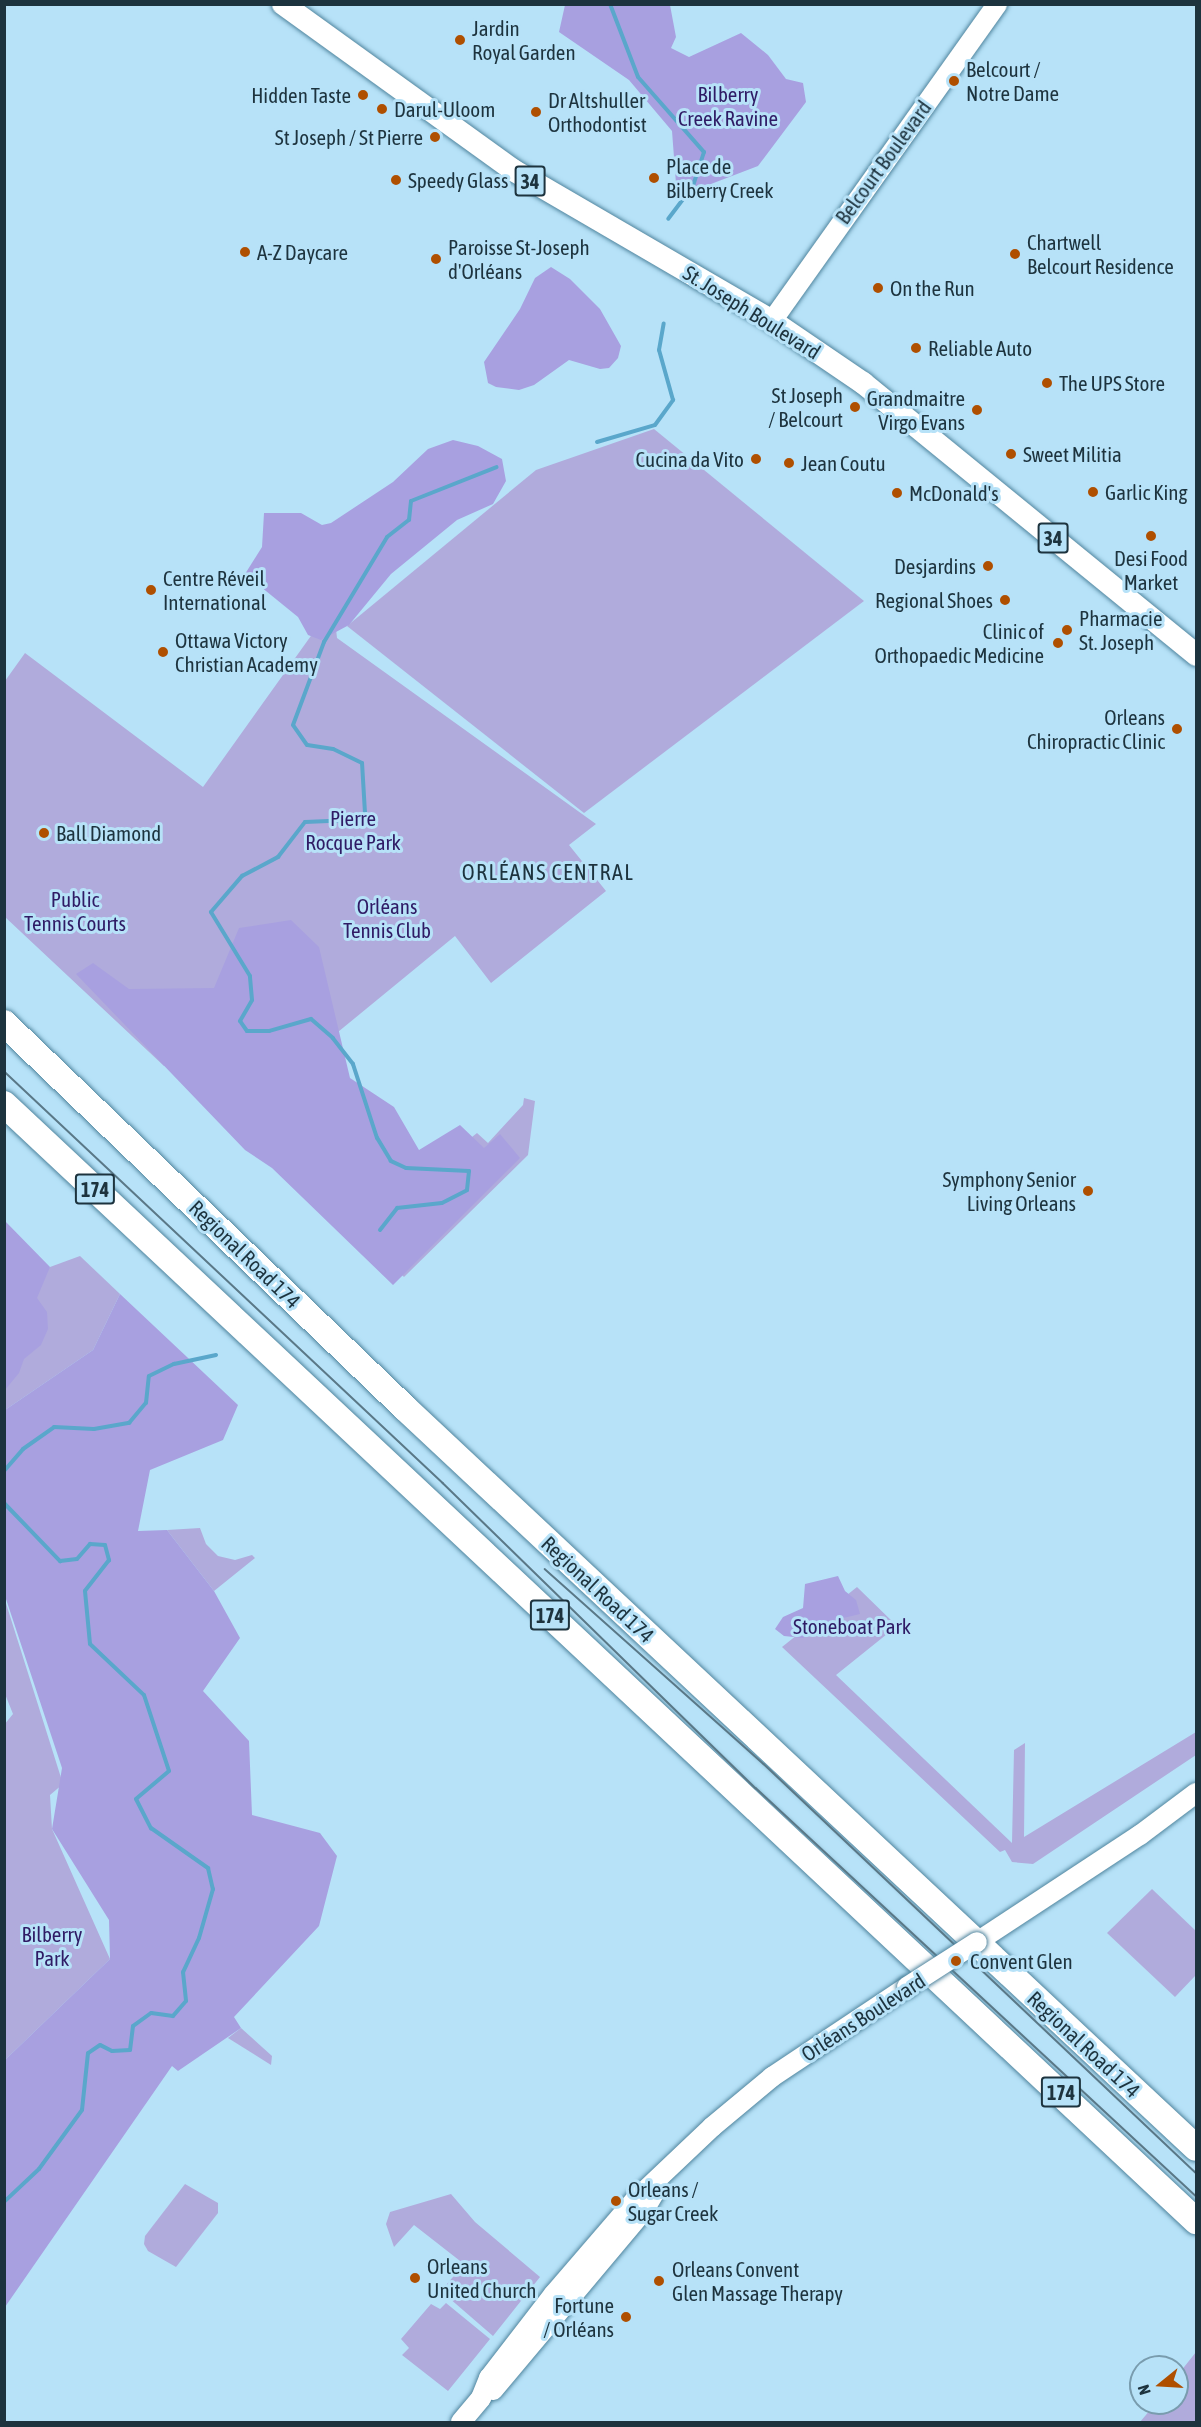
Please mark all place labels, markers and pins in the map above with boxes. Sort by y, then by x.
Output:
place label: Jardin Royal Garden [472,15,576,65]
marker: Jardin Royal Garden [453,33,467,47]
place label: Belcourt / Notre Dame [966,56,1059,106]
marker: Belcourt / Notre Dame [947,74,961,88]
place label: Hidden Taste [251,82,351,108]
place label: Dr Altshuller Orthodontist [548,87,647,137]
marker: Hidden Taste [356,88,370,102]
place label: Darul-Uloom [394,96,495,122]
marker: Darul-Uloom [375,102,389,116]
marker: Dr Altshuller Orthodontist [529,105,543,119]
place label: St Joseph / St Pierre [275,124,423,150]
marker: St Joseph / St Pierre [428,130,442,144]
place label: Place de Bilberry Creek [666,153,774,203]
place label: Speedy Glass [408,167,508,193]
marker: Place de Bilberry Creek [647,171,661,185]
marker: Speedy Glass [389,173,403,187]
place label: Chartwell Belcourt Residence [1027,229,1174,279]
place label: Paroisse St-Joseph d'Orléans [448,234,590,284]
place label: A-Z Daycare [257,239,348,265]
marker: A-Z Daycare [238,245,252,259]
marker: Chartwell Belcourt Residence [1008,247,1022,261]
marker: Paroisse St-Joseph d'Orléans [429,252,443,266]
place label: On the Run [890,275,975,301]
marker: On the Run [871,281,885,295]
place label: Reliable Auto [928,335,1032,361]
marker: Reliable Auto [909,341,923,355]
place label: The UPS Store [1059,370,1165,396]
marker: The UPS Store [1040,376,1054,390]
place label: St Joseph / Belcourt [768,382,843,432]
place label: Grandmaitre Virgo Evans [867,385,965,435]
marker: St Joseph / Belcourt [848,400,862,414]
marker: Grandmaitre Virgo Evans [970,403,984,417]
place label: Sweet Militia [1023,441,1122,467]
place label: Cucina da Vito [636,446,744,472]
marker: Sweet Militia [1004,447,1018,461]
place label: Jean Coutu [801,450,886,476]
marker: Cucina da Vito [749,452,763,466]
marker: Jean Coutu [782,456,796,470]
place label: Garlic King [1105,479,1187,505]
place label: McDonald's [909,480,999,506]
marker: Garlic King [1086,485,1100,499]
marker: McDonald's [890,486,904,500]
marker: Desi Food Market [1144,529,1158,543]
place label: Desi Food Market [1114,545,1188,595]
place label: Desjardins [894,553,976,579]
marker: Desjardins [981,559,995,573]
place label: Centre Réveil International [163,565,266,615]
marker: Centre Réveil International [144,583,158,597]
place label: Regional Shoes [875,587,993,613]
marker: Regional Shoes [998,593,1012,607]
place label: Pharmacie St. Joseph [1079,605,1162,655]
place label: Clinic of Orthopaedic Medicine [874,618,1044,668]
marker: Pharmacie St. Joseph [1060,623,1074,637]
place label: Ottawa Victory Christian Academy [175,627,318,677]
marker: Clinic of Orthopaedic Medicine [1049,634,1067,652]
marker: Ottawa Victory Christian Academy [156,645,170,659]
place label: Orleans Chiropractic Clinic [1027,704,1165,754]
marker: Orleans Chiropractic Clinic [1170,722,1184,736]
place label: Ball Diamond [56,820,161,846]
marker: Ball Diamond [37,826,51,840]
place label: Symphony Senior Living Orleans [942,1166,1076,1216]
marker: Symphony Senior Living Orleans [1081,1184,1095,1198]
place label: Convent Glen [970,1948,1073,1974]
marker: Convent Glen [947,1952,965,1970]
place label: Orleans / Sugar Creek [628,2176,718,2226]
marker: Orleans / Sugar Creek [609,2194,623,2208]
place label: Orleans United Church [427,2253,536,2303]
place label: Orleans Convent Glen Massage Therapy [672,2256,843,2306]
marker: Orleans United Church [408,2271,422,2285]
marker: Orleans Convent Glen Massage Therapy [650,2272,668,2290]
place label: Fortune / Orléans [543,2292,614,2342]
marker: Fortune / Orléans [619,2310,633,2324]

